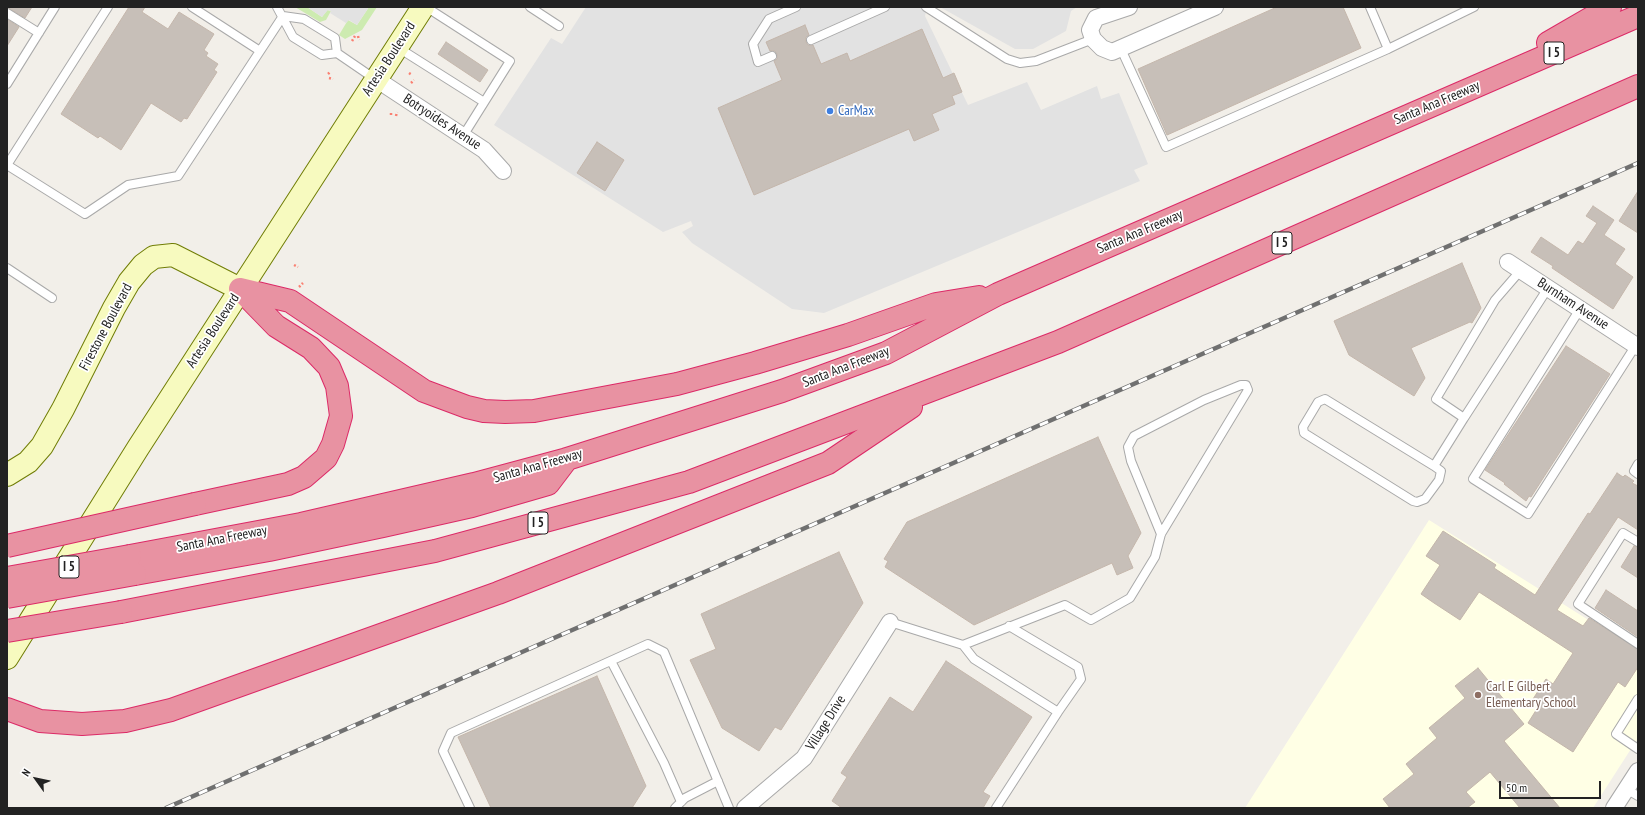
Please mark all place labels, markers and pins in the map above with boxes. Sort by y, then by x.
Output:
place label: CarMax [838,103,874,119]
marker: CarMax [825,106,835,116]
place label: Carl E Gilbert Elementary School [1486,679,1576,712]
marker: Carl E Gilbert Elementary School [1473,690,1483,700]

